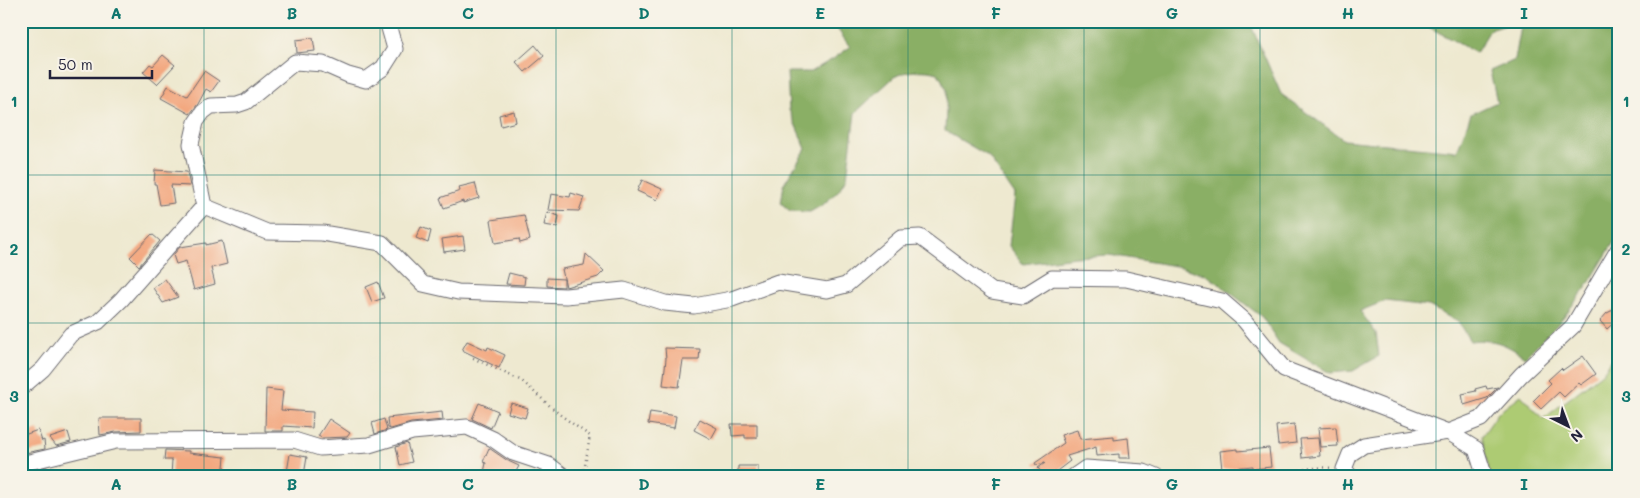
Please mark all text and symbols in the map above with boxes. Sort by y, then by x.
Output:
text: A [110,2,122,23]
text: B [287,2,297,23]
text: C [462,2,474,23]
text: D [638,2,650,23]
text: E [815,2,825,23]
text: F [991,2,1001,23]
text: G [1166,2,1178,23]
text: H [1342,2,1354,23]
text: I [1520,2,1528,23]
scale bar [50,48,152,80]
text: 50 m [58,54,93,74]
text: 1 [10,90,18,111]
text: 1 [1622,90,1630,111]
text: 2 [10,238,19,259]
text: 2 [1622,238,1631,259]
text: 3 [9,385,19,406]
text: 3 [1621,385,1631,406]
north arrow [1542,400,1592,450]
text: N [1567,425,1587,447]
text: A [110,473,122,494]
text: B [287,473,297,494]
text: C [462,473,474,494]
text: D [638,473,650,494]
text: E [815,473,825,494]
text: F [991,473,1001,494]
text: G [1166,473,1178,494]
text: H [1342,473,1354,494]
text: I [1520,473,1528,494]

